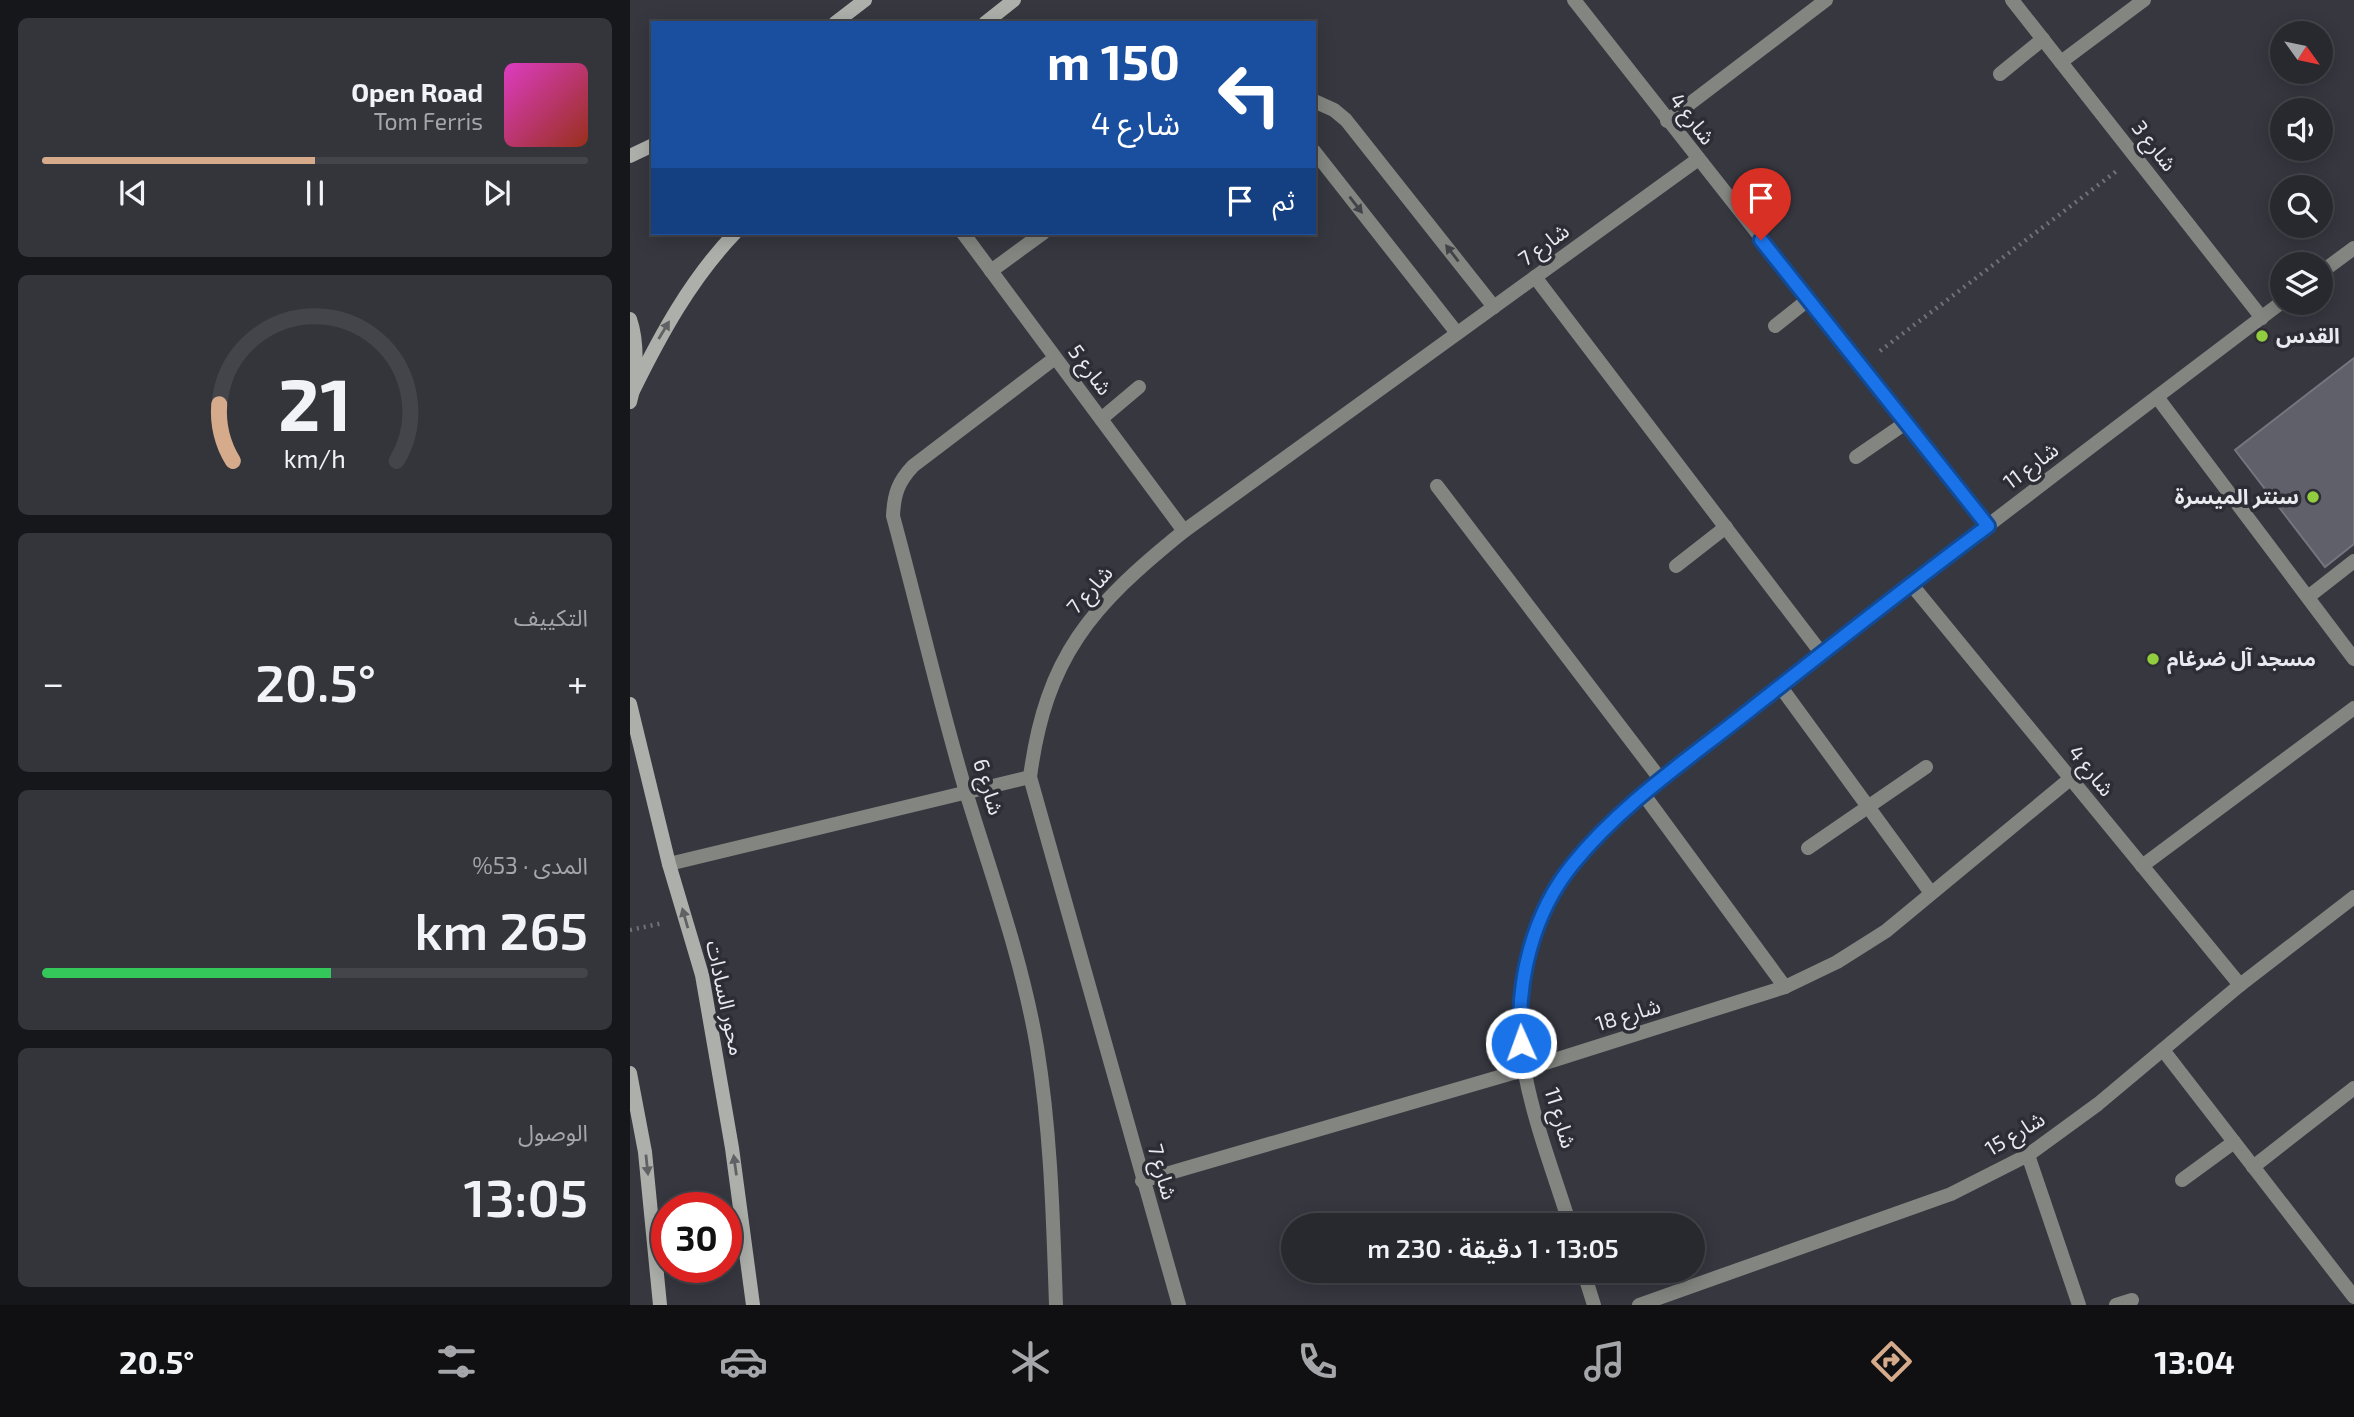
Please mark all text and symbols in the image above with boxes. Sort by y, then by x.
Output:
north arrow [2270,21,2333,84]
map controls [2270,21,2333,315]
text: 150 m [1047,31,1180,90]
icon: left [1204,49,1295,140]
text: Open Road [351,76,483,107]
street label: شارع 4 [1662,87,1721,151]
button: sound [2270,98,2333,161]
text: شارع 4 [1091,103,1180,141]
text: Tom Ferris [374,107,483,135]
street label: شارع 3 [2125,115,2183,178]
pin [1731,168,1791,240]
icon: previous [114,174,152,212]
icon: pause [296,174,334,212]
icon: next [478,174,516,212]
button: search [2270,175,2333,238]
icon: arrive [1742,179,1780,217]
icon: arrive [1221,182,1259,220]
text: ثم [1273,184,1295,215]
one-way arrow [1349,195,1364,213]
street label: شارع 7 [1513,217,1576,274]
one-way arrow [1444,245,1459,263]
button: layers [2270,252,2333,315]
one-way arrow [657,320,670,339]
place label: القدس [2276,322,2340,348]
marker: القدس [2254,328,2270,344]
street label: شارع 5 [1061,339,1118,402]
text: 21 [278,359,352,447]
street label: شارع 11 [1998,436,2065,497]
text: km/h [284,443,346,473]
place label: سنتر الميسرة [2175,483,2299,509]
marker: سنتر الميسرة [2305,489,2321,505]
street label: شارع 7 [1061,560,1120,621]
text: التكييف [514,603,588,631]
place label: مسجد آل ضرغام [2167,645,2316,675]
text: 20.5° [255,650,376,712]
marker: مسجد آل ضرغام [2145,651,2161,667]
text: − [42,659,64,705]
text: + [567,659,588,705]
street label: شارع 4 [2061,739,2120,803]
street label: شارع 6 [965,755,1010,819]
text: المدى · 53% [472,851,588,879]
text: 265 km [415,898,588,960]
one-way arrow [679,907,690,929]
street label: محور السادات [701,938,751,1058]
street label: شارع 18 [1592,992,1664,1039]
position arrow [1484,1006,1558,1080]
street label: شارع 11 [1537,1084,1583,1152]
street label: شارع 15 [1980,1105,2051,1164]
text: الوصول [518,1118,588,1146]
street label: شارع 7 [1140,1141,1183,1203]
one-way arrow [729,1153,740,1175]
one-way arrow [641,1154,652,1176]
text: 13:05 [464,1165,588,1227]
speed limit sign: 30 [651,1192,742,1283]
text: 13:05 · 1 دقيقة · 230 m [1367,1232,1619,1263]
icon: filters [432,1337,481,1386]
icon: car [719,1337,768,1386]
icon: climate [1006,1337,1055,1386]
icon: phone [1293,1337,1342,1386]
icon: music [1580,1337,1629,1386]
icon: directions [1867,1337,1916,1386]
text: 20.5° [119,1342,194,1380]
text: 13:04 [2154,1342,2235,1380]

